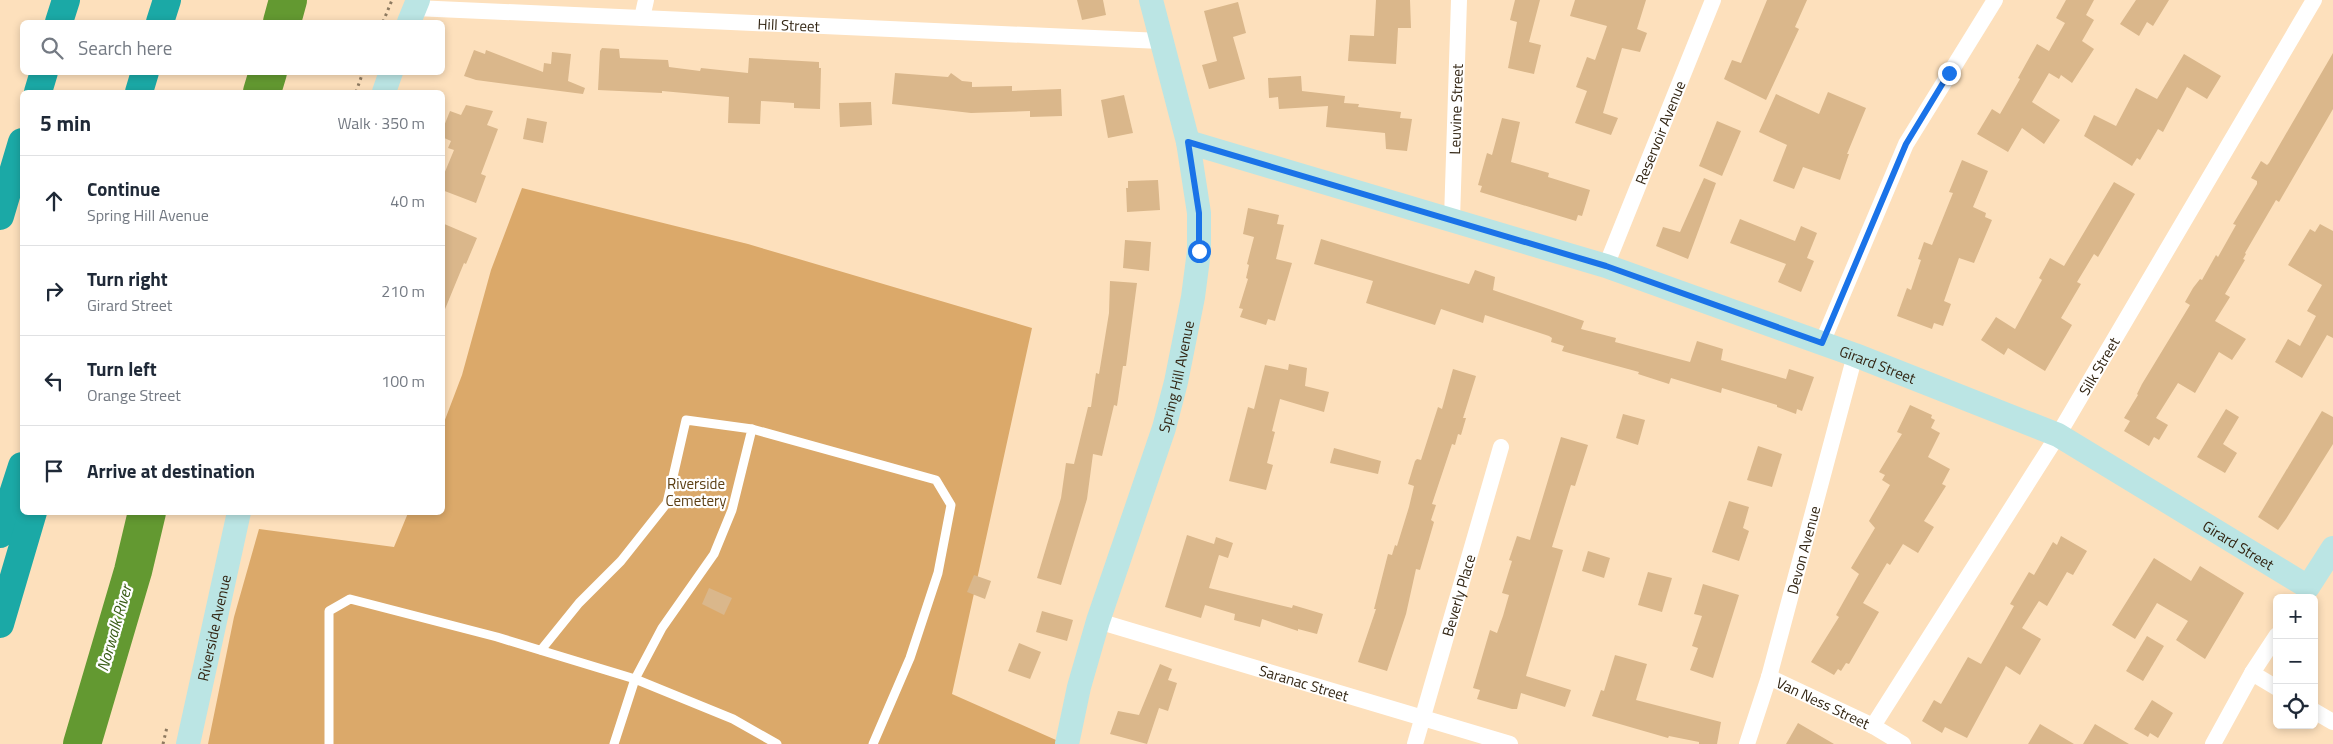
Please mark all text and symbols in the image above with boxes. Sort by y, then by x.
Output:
street label: Hill Street [757,12,821,37]
search box [20,20,445,75]
text: Search here [78,33,172,62]
icon: search [38,34,66,62]
route end [1938,62,1961,85]
street label: Leuvine Street [1443,63,1468,155]
street label: Reservoir Avenue [1629,77,1691,188]
text: 5 min [40,107,91,139]
text: Walk · 350 m [337,111,425,135]
text: Continue [87,174,160,203]
icon: ahead [40,187,68,215]
text: 40 m [390,189,425,213]
text: Spring Hill Avenue [87,203,209,227]
route start [1188,240,1211,263]
text: Turn right [87,264,168,293]
icon: right [40,277,68,305]
text: 210 m [381,279,425,303]
text: Girard Street [87,293,172,317]
street label: Spring Hill Avenue [1152,318,1200,435]
street label: Silk Street [2072,332,2125,399]
street label: Girard Street [1837,339,1920,390]
text: Turn left [87,354,157,383]
icon: left [40,367,68,395]
text: 100 m [381,369,425,393]
text: Orange Street [87,383,181,407]
text: Arrive at destination [87,456,255,485]
icon: arrive [40,457,68,485]
park label: Riverside Cemetery [666,472,726,512]
street label: Devon Avenue [1780,503,1826,597]
street label: Girard Street [2198,514,2279,576]
street label: Beverly Place [1435,551,1481,639]
street label: Riverside Avenue [191,572,236,683]
water label: Norwalk River [90,580,138,674]
map controls [2273,594,2318,729]
button: + [2273,594,2318,639]
button: − [2273,639,2318,684]
street label: Saranac Street [1256,658,1352,707]
street label: Van Ness Street [1773,671,1874,735]
button: locate [2273,684,2318,729]

